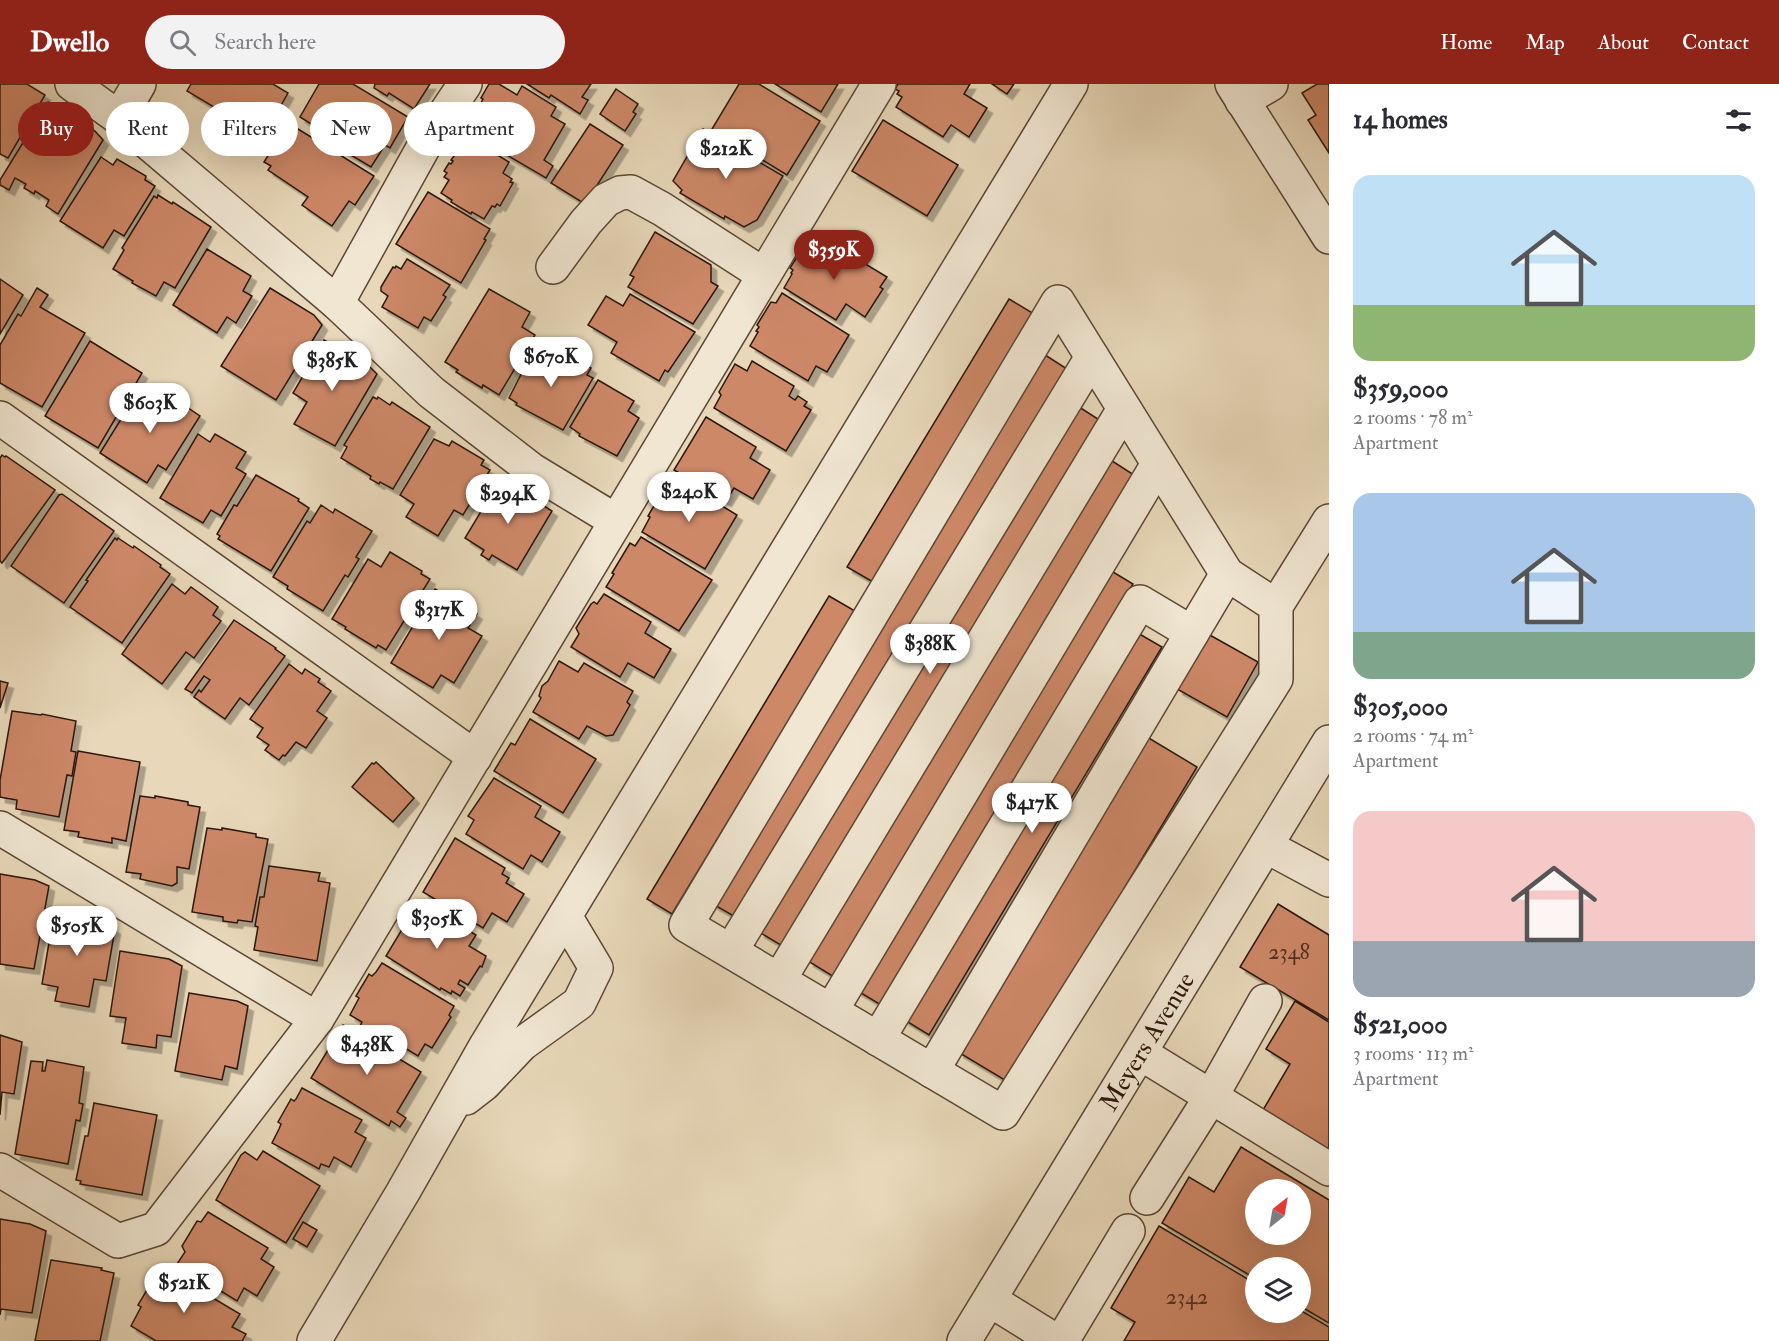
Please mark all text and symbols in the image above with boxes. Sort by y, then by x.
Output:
search box [145,15,565,69]
text: Dwello [30,25,109,60]
icon: search [166,26,199,59]
text: Search here [214,28,316,56]
text: Home [1440,29,1492,56]
text: Map [1525,29,1565,56]
text: About [1598,29,1649,56]
text: Contact [1682,29,1749,56]
chip: Buy [18,102,94,156]
chip: Rent [106,102,189,156]
chip: Filters [201,102,298,156]
chip: New [310,102,392,156]
chip: Apartment [404,102,535,156]
text: 14 homes [1353,104,1448,136]
icon: filters [1722,104,1755,137]
pin: $212K [684,129,768,180]
text: $212K [700,136,752,161]
icon: home [1500,214,1608,322]
pin: $359K [792,230,876,281]
text: $359K [808,237,860,262]
pin: $670K [509,337,593,388]
pin: $385K [290,341,374,392]
text: $670K [524,344,578,369]
text: $385K [306,348,358,373]
text: $359,000 [1353,373,1449,405]
pin: $603K [108,383,192,434]
text: $603K [123,390,177,415]
text: 2 rooms · 78 m² [1353,405,1473,430]
text: Apartment [1353,430,1438,455]
pin: $240K [647,472,731,523]
pin: $294K [466,474,550,525]
text: $240K [661,479,717,504]
text: $294K [480,481,536,506]
icon: home [1500,532,1608,640]
pin: $317K [397,590,481,641]
text: $317K [414,597,464,622]
pin: $388K [888,624,972,675]
text: $388K [904,631,956,656]
text: $305,000 [1353,691,1448,723]
text: 2 rooms · 74 m² [1353,723,1474,748]
text: Apartment [1353,748,1438,773]
pin: $417K [990,783,1074,834]
text: $417K [1006,790,1058,815]
icon: home [1500,850,1608,958]
pin: $305K [395,899,479,950]
pin: $505K [35,906,119,957]
text: $305K [411,906,463,931]
text: $505K [51,913,103,938]
house number: 2348 [1268,938,1310,966]
street label: Meyers Avenue [1093,966,1202,1117]
text: $521,000 [1353,1009,1448,1041]
pin: $438K [325,1025,409,1076]
text: $438K [340,1032,394,1057]
text: 3 rooms · 113 m² [1353,1041,1474,1066]
text: Apartment [1353,1066,1438,1091]
north arrow [1245,1179,1311,1245]
map controls [1245,1179,1311,1323]
button: layers [1245,1257,1311,1323]
pin: $521K [142,1263,226,1314]
text: $521K [158,1270,210,1295]
house number: 2342 [1166,1283,1208,1311]

